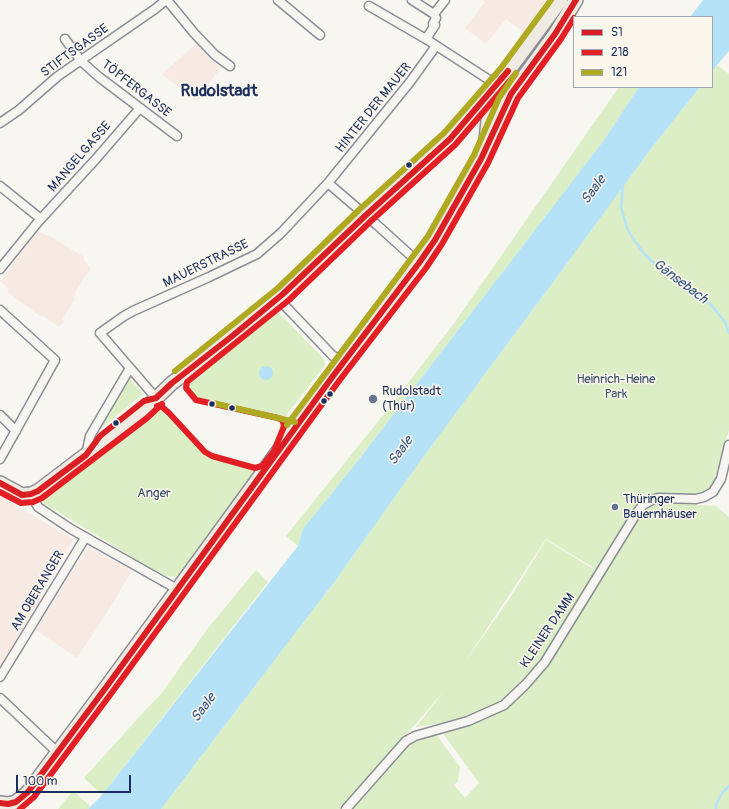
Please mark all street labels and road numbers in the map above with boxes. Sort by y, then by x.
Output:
street label: STIFTSGASSE [38,21,112,81]
street label: TÖPFERGASSE [98,57,174,121]
street label: HINTER DER MAUER [333,60,415,156]
street label: MANGELGASSE [45,119,115,195]
street label: MAUERSTRASSE [161,237,251,291]
street label: AM OBERANGER [8,548,68,634]
street label: KLEINER DAMM [517,591,579,671]

